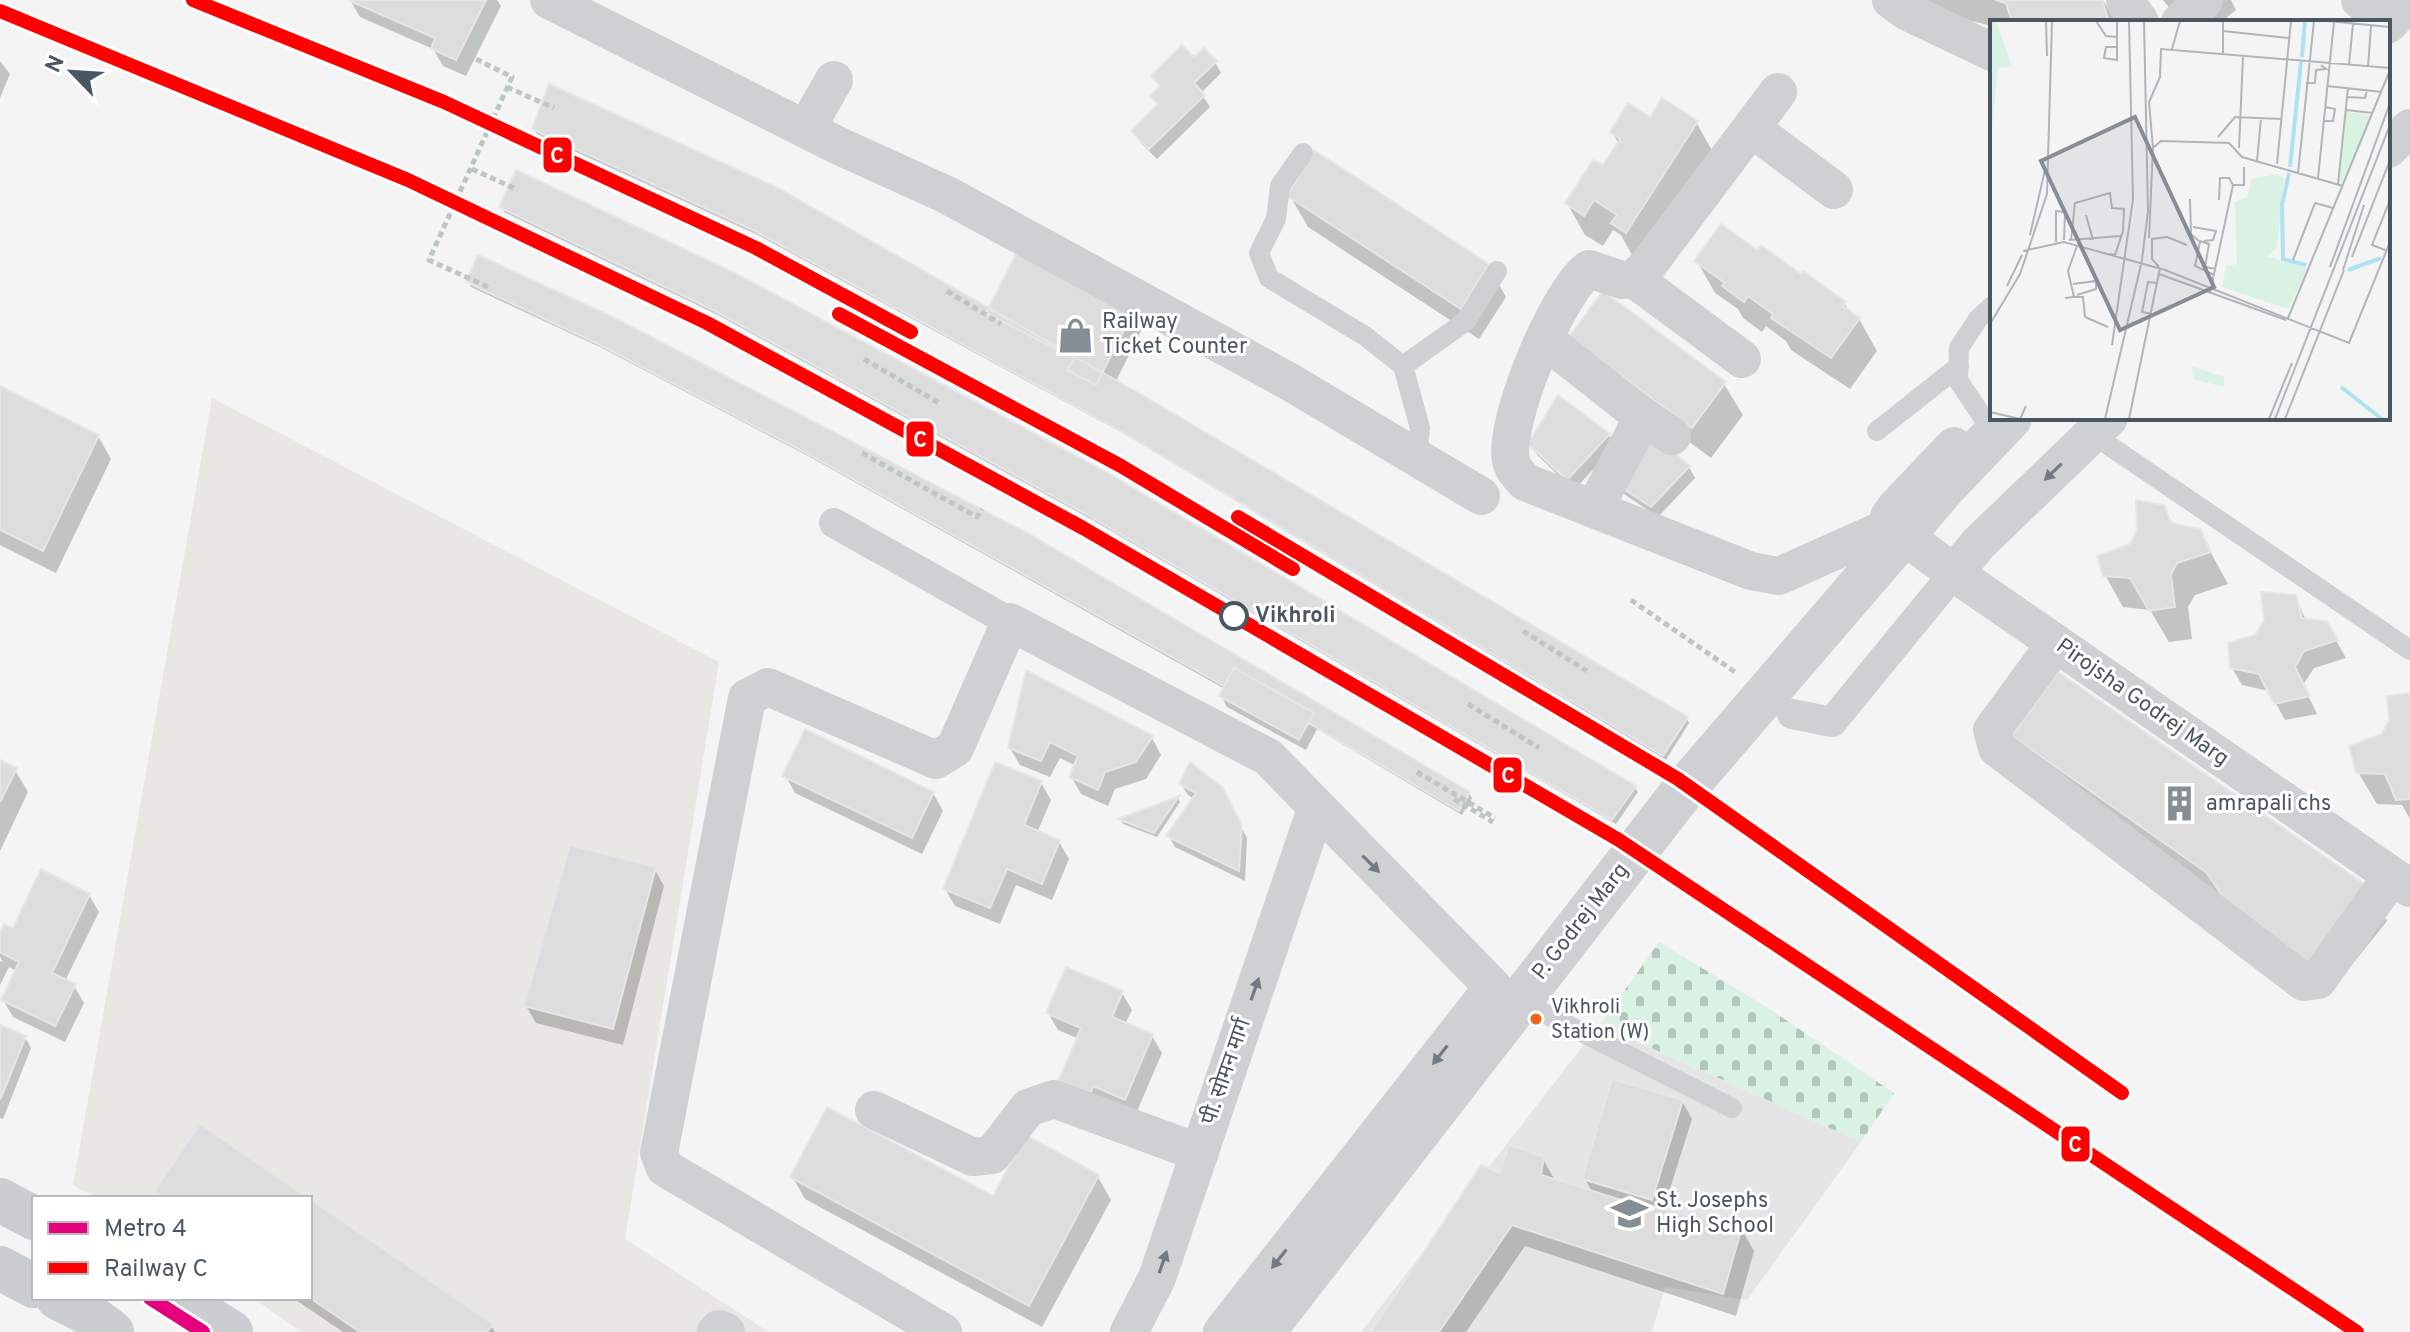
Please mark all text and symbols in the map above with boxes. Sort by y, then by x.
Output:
inset map [1990,20,2390,420]
north arrow [32,32,112,112]
text: N [41,52,72,77]
line badge: C [542,136,573,174]
text: C [550,144,564,171]
place label: Railway Ticket Counter [1102,309,1248,361]
shop icon: Railway Ticket Counter [1057,316,1095,354]
line badge: C [905,420,935,458]
text: C [913,428,927,455]
one-way arrow [2044,462,2063,481]
marker: Vikhroli [1220,602,1248,630]
place label: Vikhroli [1255,603,1335,630]
street label: Pirojsha Godrej Marg [2050,633,2234,773]
line badge: C [1492,756,1523,794]
text: C [1501,764,1515,791]
building icon: amrapali chs [2161,785,2199,823]
place label: amrapali chs [2206,791,2331,818]
one-way arrow [1361,854,1380,873]
street label: P. Godrej Marg [1527,858,1635,986]
one-way arrow [1250,977,1262,1001]
place label: Vikhroli Station (W) [1551,995,1649,1046]
marker: Vikhroli Station (W) [1528,1011,1544,1027]
street label: पी. सोमन मार्ग [1195,1014,1258,1129]
one-way arrow [1432,1045,1448,1065]
line badge: C [2060,1125,2091,1163]
text: C [2068,1133,2082,1160]
place label: St. Josephs High School [1656,1188,1774,1240]
school or university icon: St. Josephs High School [1611,1195,1649,1233]
legend [32,1196,312,1300]
text: Metro 4 [104,1215,187,1245]
one-way arrow [1271,1249,1288,1269]
one-way arrow [1158,1250,1170,1274]
text: Railway C [104,1255,208,1285]

